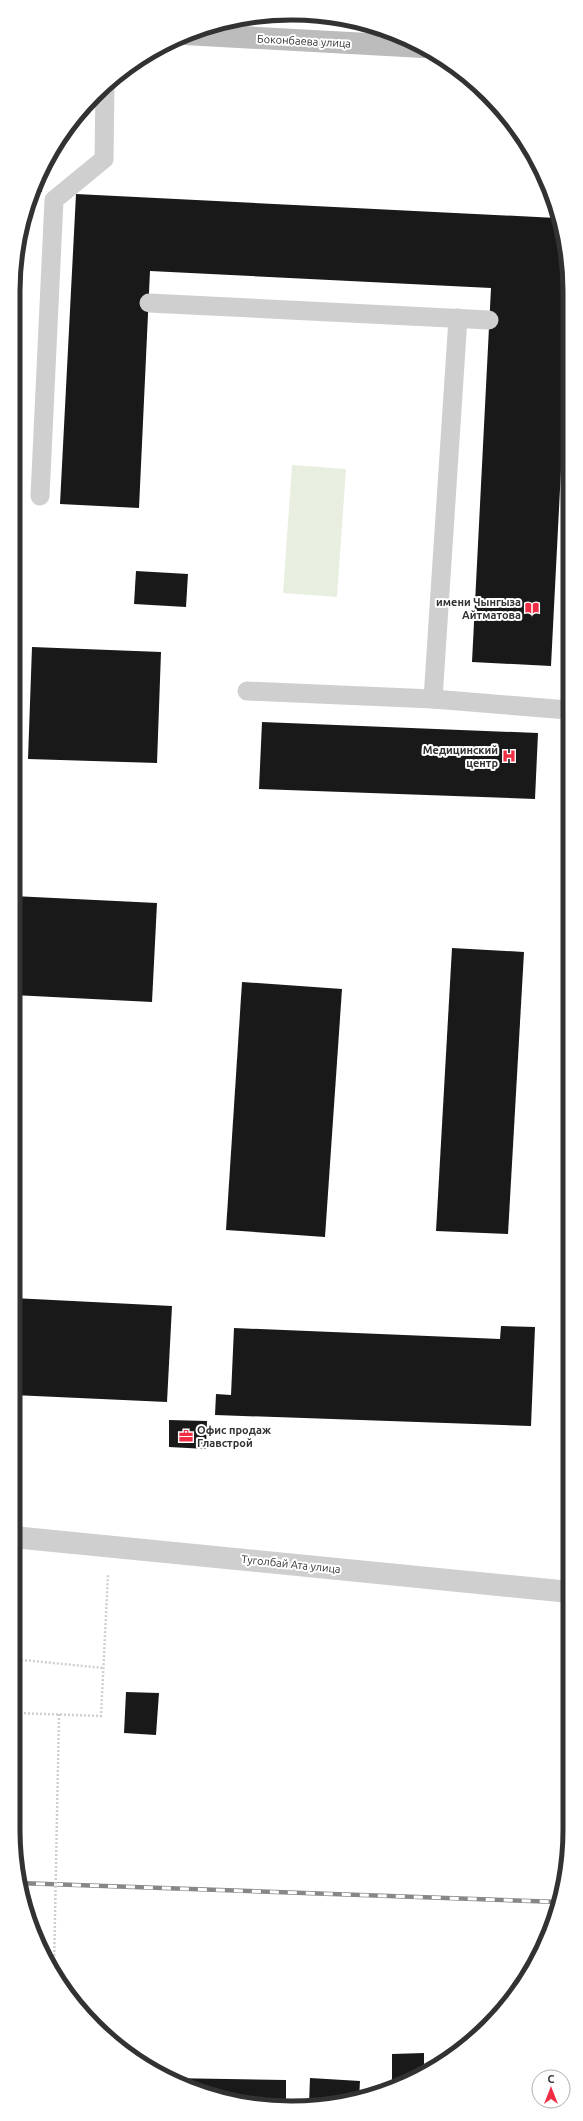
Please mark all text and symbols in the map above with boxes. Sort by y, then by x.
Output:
street label: Боконбаева улица [257,33,351,49]
place label: имени Чынгыза Айтматова [436,596,521,621]
library icon: имени Чынгыза Айтматова [524,600,540,616]
place label: Медицинский центр [423,744,498,769]
hospital icon: Медицинский центр [501,748,517,764]
place label: Офис продаж Главстрой [197,1424,271,1449]
office icon: Офис продаж Главстрой [178,1428,194,1444]
street label: Туголбай Ата улица [241,1553,341,1575]
north arrow [531,2069,571,2109]
text: С [547,2073,555,2085]

